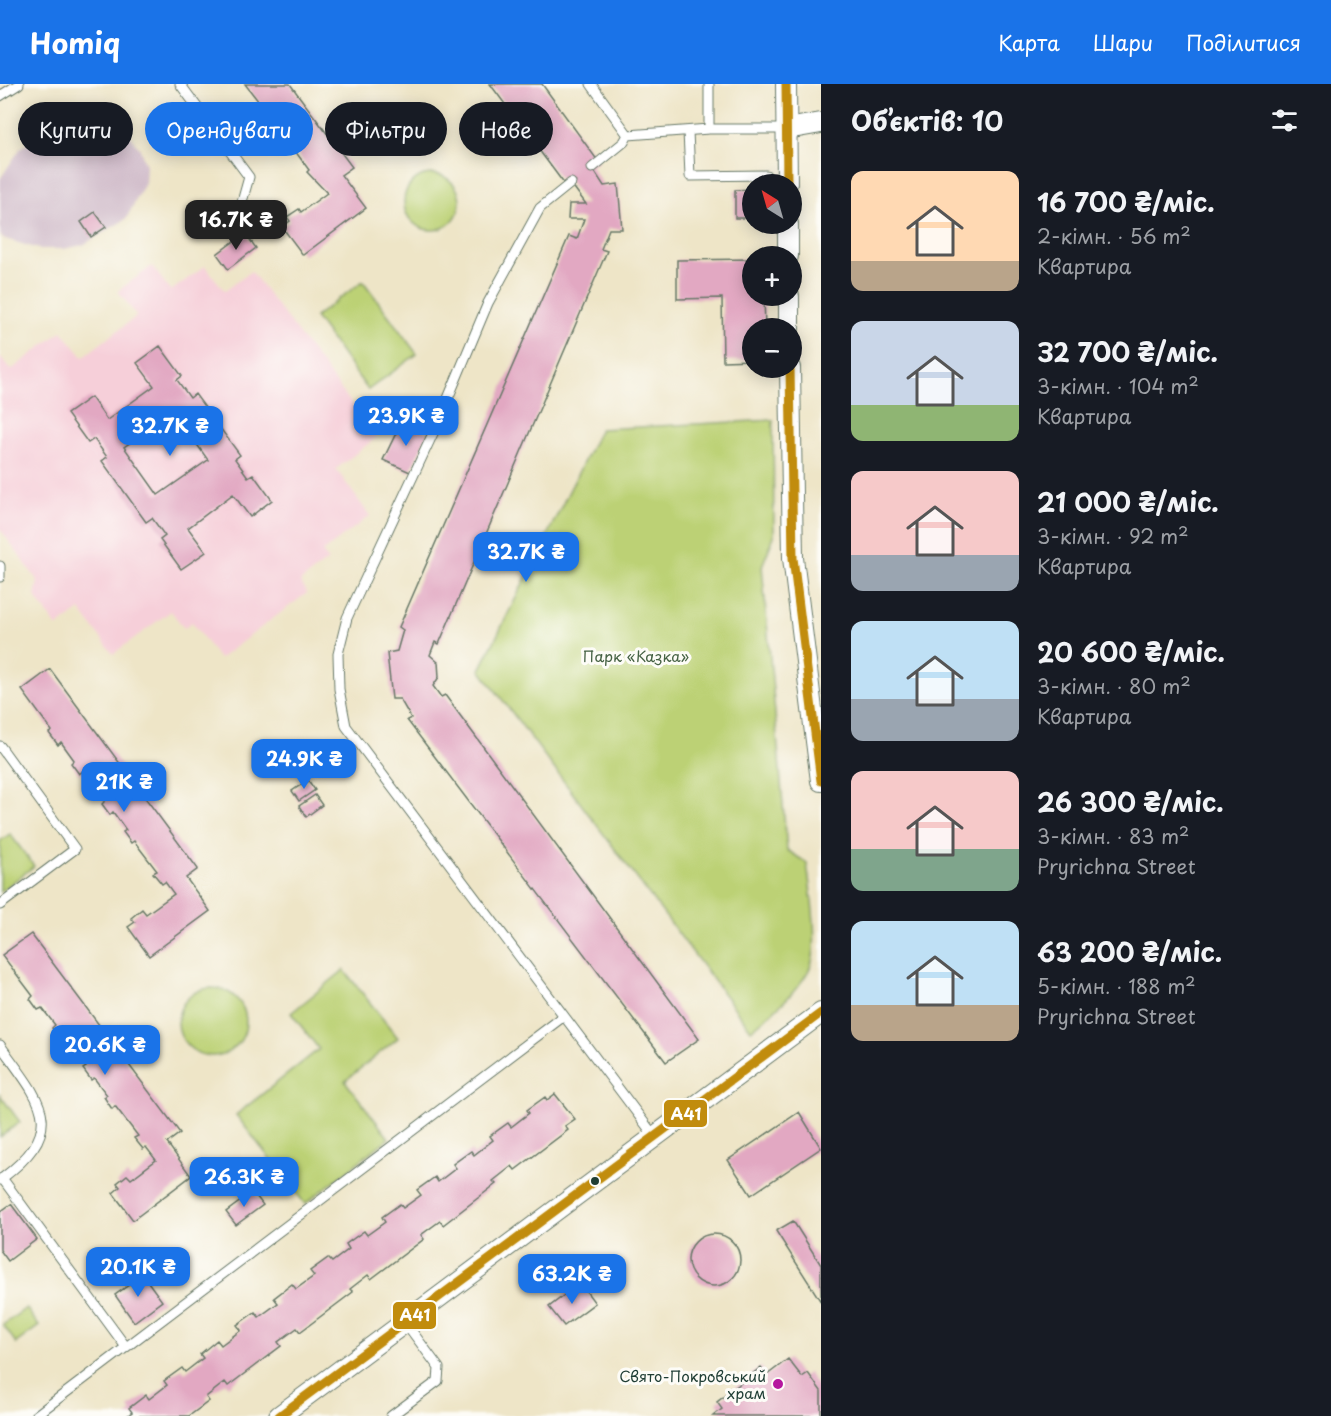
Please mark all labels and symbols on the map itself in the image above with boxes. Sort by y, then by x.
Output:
north arrow [742,174,802,234]
pin: 16.7K ₴ [181,200,291,251]
pin: 23.9K ₴ [351,396,461,447]
pin: 32.7K ₴ [115,406,225,457]
pin: 32.7K ₴ [471,532,581,583]
park label: Парк «Казка» [583,644,690,667]
pin: 24.9K ₴ [249,739,359,790]
pin: 21K ₴ [82,762,166,813]
pin: 20.6K ₴ [50,1025,160,1076]
line badge: A41 [663,1099,708,1128]
text: A41 [671,1101,701,1125]
pin: 26.3K ₴ [189,1157,299,1208]
unlabelled marker [589,1175,601,1187]
pin: 20.1K ₴ [83,1247,193,1298]
pin: 63.2K ₴ [517,1254,627,1305]
line badge: A41 [392,1301,437,1330]
text: A41 [400,1302,430,1326]
place label: Свято-Покровський храм [619,1364,766,1404]
marker: Свято-Покровський храм [771,1377,785,1391]

